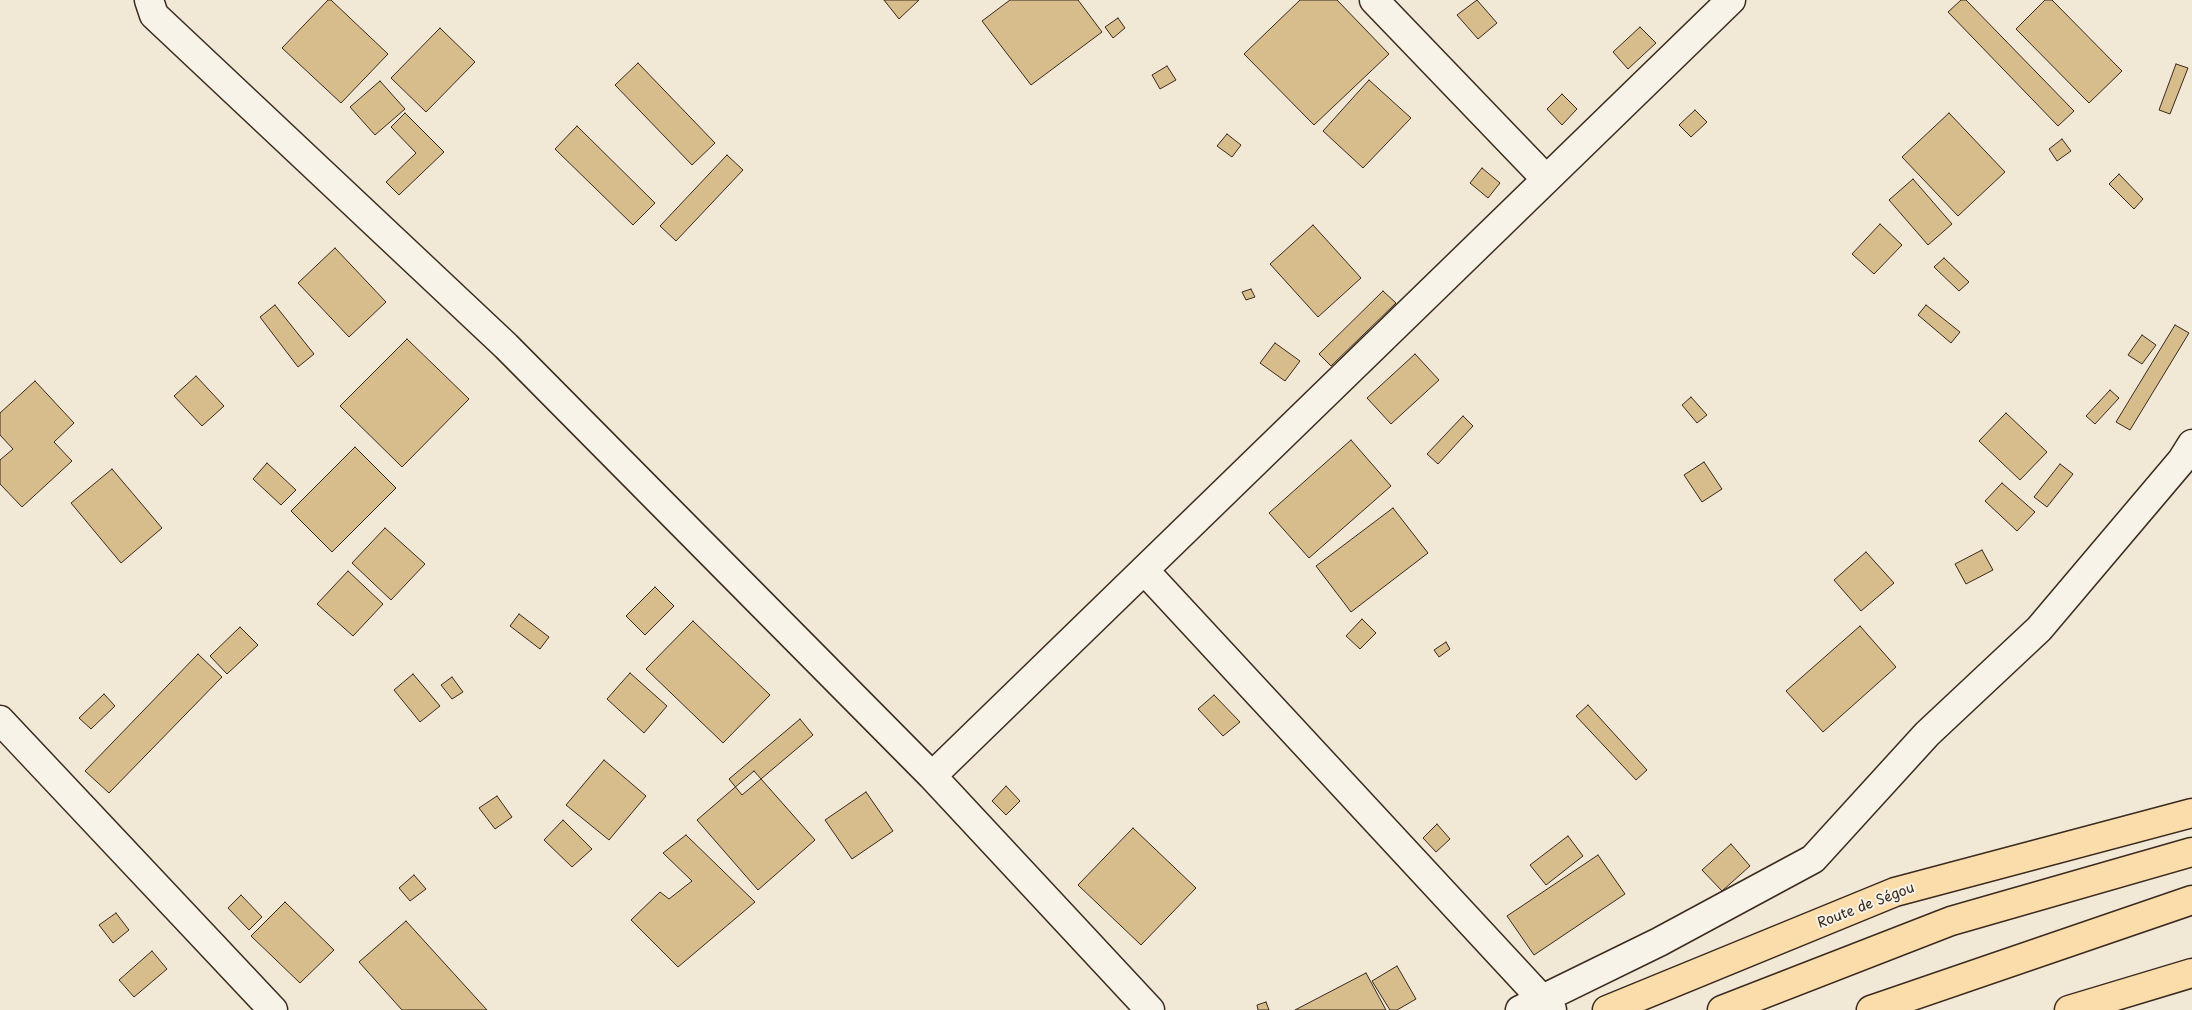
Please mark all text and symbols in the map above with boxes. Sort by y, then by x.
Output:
street label: Route de Ségou [1815,880,1917,932]

